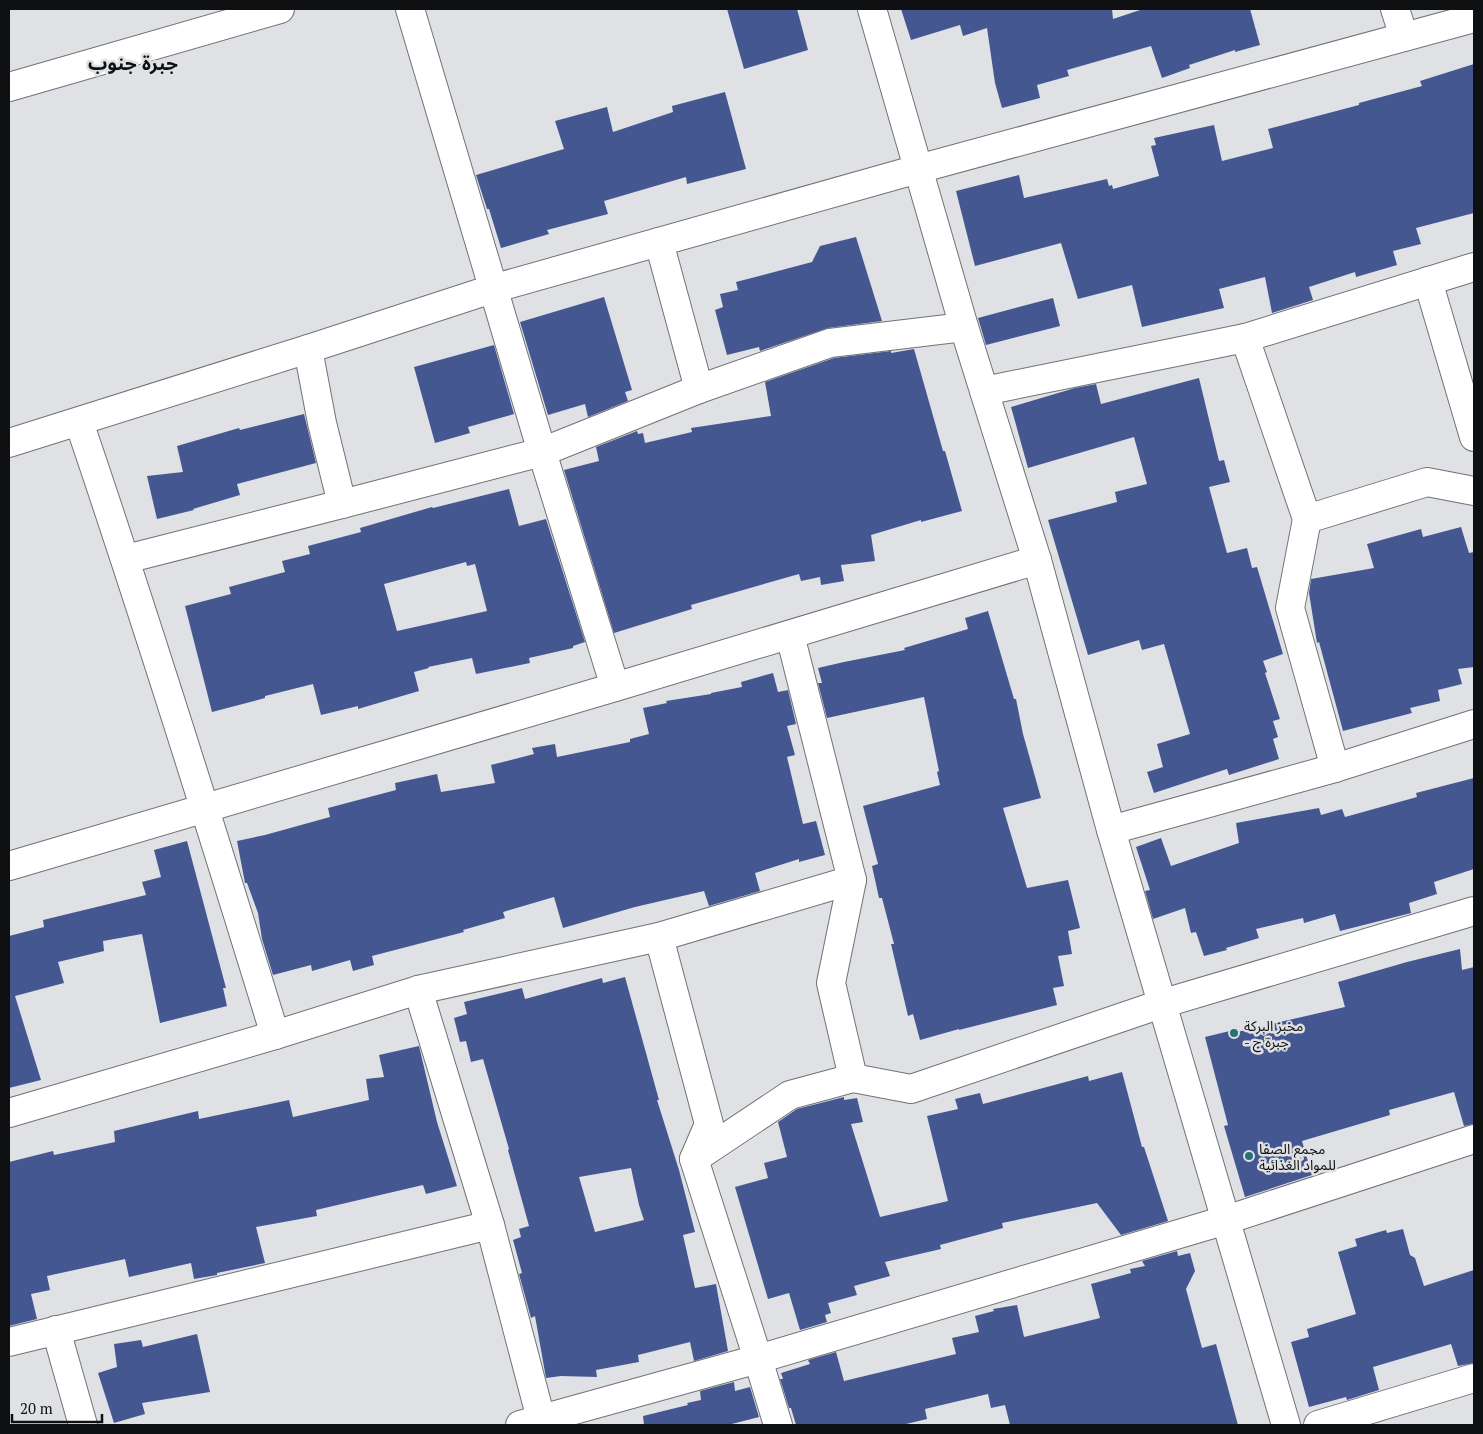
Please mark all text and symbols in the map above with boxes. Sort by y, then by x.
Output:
district label: جبرة جنوب [88,50,178,75]
place label: مخبز البركة - جبرة ج [1244,1016,1303,1053]
marker: مخبز البركة - جبرة ج [1228,1027,1240,1039]
place label: مجمع الصفا للمواد الغذائية [1259,1139,1336,1174]
marker: مجمع الصفا للمواد الغذائية [1243,1150,1255,1162]
scale bar [12,1392,102,1424]
text: 20 m [20,1398,53,1418]

